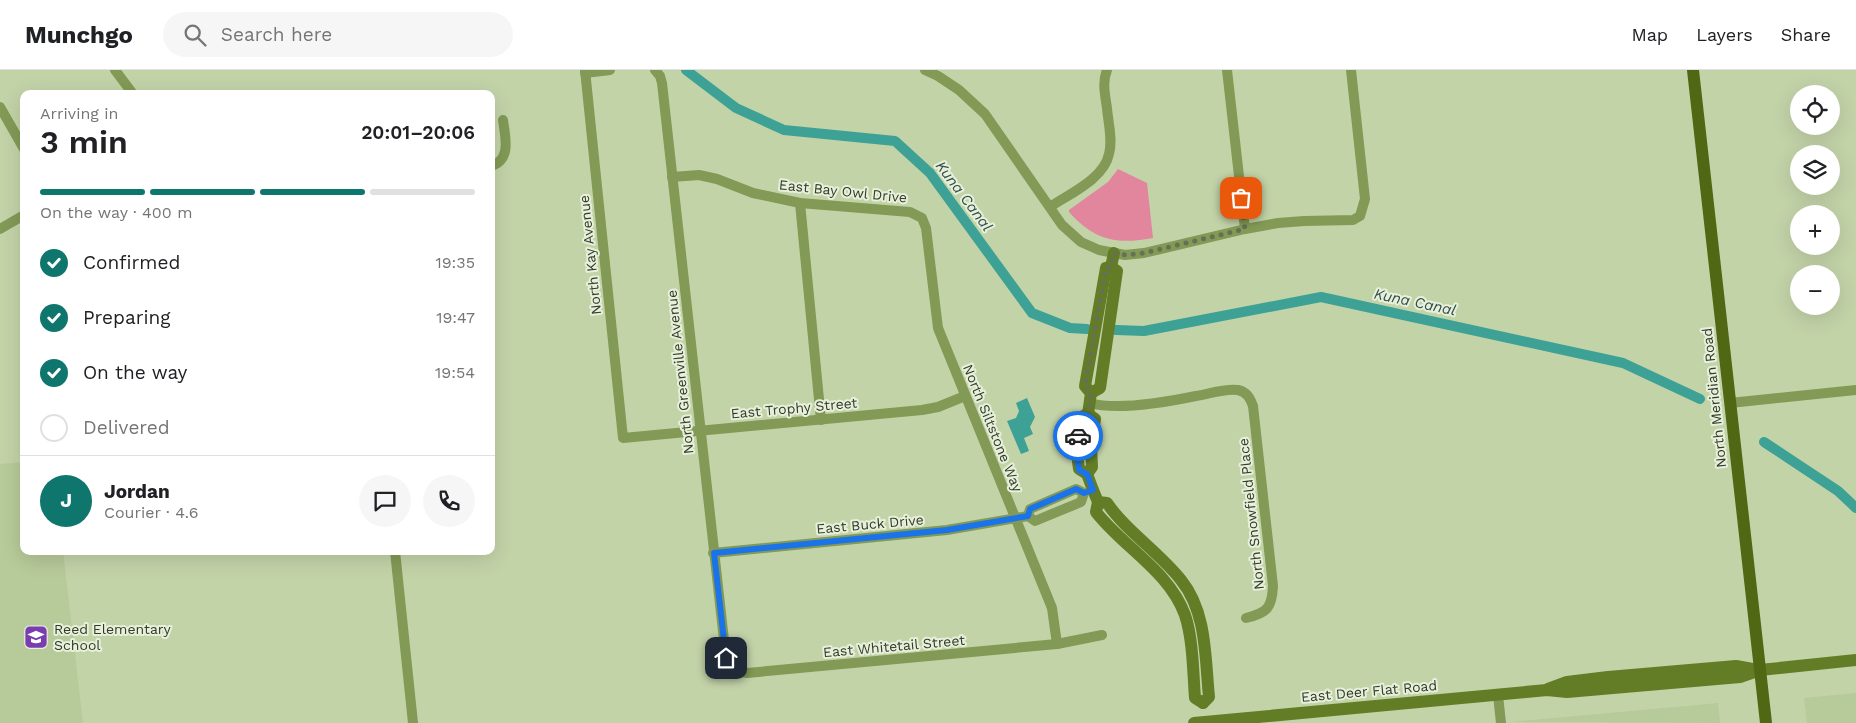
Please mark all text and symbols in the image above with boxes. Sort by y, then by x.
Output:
search box [163,12,513,57]
text: Munchgo [25,21,133,49]
icon: search [181,21,209,49]
text: Search here [221,23,332,46]
text: Map [1631,24,1668,45]
text: Layers [1696,24,1753,45]
text: Share [1781,24,1831,45]
map controls [1790,85,1840,315]
button: locate [1790,85,1840,135]
text: Arriving in [40,104,118,123]
text: 20:01–20:06 [361,121,475,144]
text: 3 min [40,123,128,161]
button: layers [1790,145,1840,195]
water label: Kuna Canal [932,157,997,235]
street label: East Bay Owl Drive [778,176,908,206]
pin [1220,177,1262,219]
icon: bag [1227,184,1255,212]
street label: North Kay Avenue [576,194,604,316]
text: On the way · 400 m [40,203,192,222]
button: + [1790,205,1840,255]
icon: check [40,249,68,277]
text: Confirmed [83,251,180,274]
text: 19:35 [436,253,475,272]
button: − [1790,265,1840,315]
water label: Kuna Canal [1372,285,1458,320]
street label: North Greenville Avenue [663,289,697,455]
icon: check [40,304,68,332]
text: Preparing [83,306,170,329]
text: 19:47 [436,308,475,327]
street label: North Meridian Road [1699,327,1729,469]
icon: check [40,359,68,387]
text: On the way [83,361,187,384]
street label: North Siltstone Way [960,362,1026,495]
text: 19:54 [435,363,475,382]
street label: East Trophy Street [730,394,858,422]
courier [1053,411,1103,461]
text: Delivered [83,416,170,439]
icon: car [1064,422,1092,450]
street label: North Snowfield Place [1235,437,1267,591]
button: chat [359,475,411,527]
button: phone [423,475,475,527]
text: Jordan [104,480,170,503]
text: J [60,489,72,512]
text: Courier · 4.6 [104,503,199,522]
street label: East Buck Drive [816,511,924,537]
place label: Reed Elementary School [54,621,172,653]
school or university icon: Reed Elementary School [23,624,49,650]
street label: East Whitetail Street [822,632,966,660]
pin [705,637,747,679]
icon: home [712,644,740,672]
street label: East Deer Flat Road [1300,677,1438,705]

